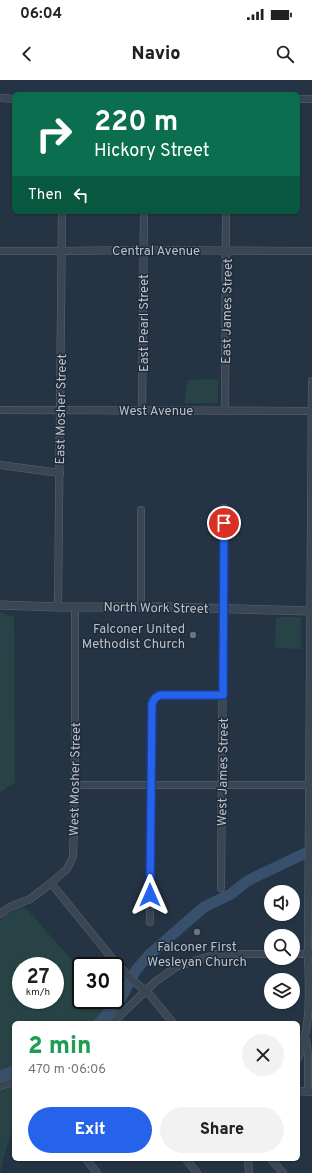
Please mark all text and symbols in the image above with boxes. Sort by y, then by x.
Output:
text: 06:04 [20,5,62,24]
icon: back [16,43,38,65]
text: Navio [131,43,181,66]
icon: search [274,43,296,65]
text: 220 m [94,105,178,141]
icon: right [28,108,80,160]
text: Hickory Street [94,140,210,163]
icon: left [70,184,92,206]
text: Then [28,186,62,205]
street label: Central Avenue [112,244,200,260]
street label: East James Street [219,258,237,364]
street label: East Pearl Street [137,274,153,372]
street label: East Mosher Street [53,353,71,465]
street label: West Avenue [119,404,193,420]
pin [207,506,241,540]
icon: arrive [213,512,235,534]
street label: North Work Street [103,600,209,618]
place label: Falconer United Methodist Church [82,622,185,653]
marker: Falconer United Methodist Church [188,630,198,640]
street label: West James Street [215,718,233,826]
street label: West Mosher Street [67,722,85,836]
position arrow [129,874,171,916]
map controls [264,885,300,1009]
button: sound [264,885,300,921]
marker: Falconer First Wesleyan Church [192,927,202,937]
button: search [264,929,300,965]
place label: Falconer First Wesleyan Church [147,940,247,971]
speed limit sign: 30 [72,957,124,1009]
text: 27 [27,965,49,991]
button: layers [264,973,300,1009]
text: km/h [26,986,50,999]
text: 2 min [28,1032,92,1062]
button: close [242,1034,284,1076]
text: 470 m · 06:06 [28,1062,106,1078]
button: Exit [28,1107,152,1153]
button: Share [160,1107,284,1153]

